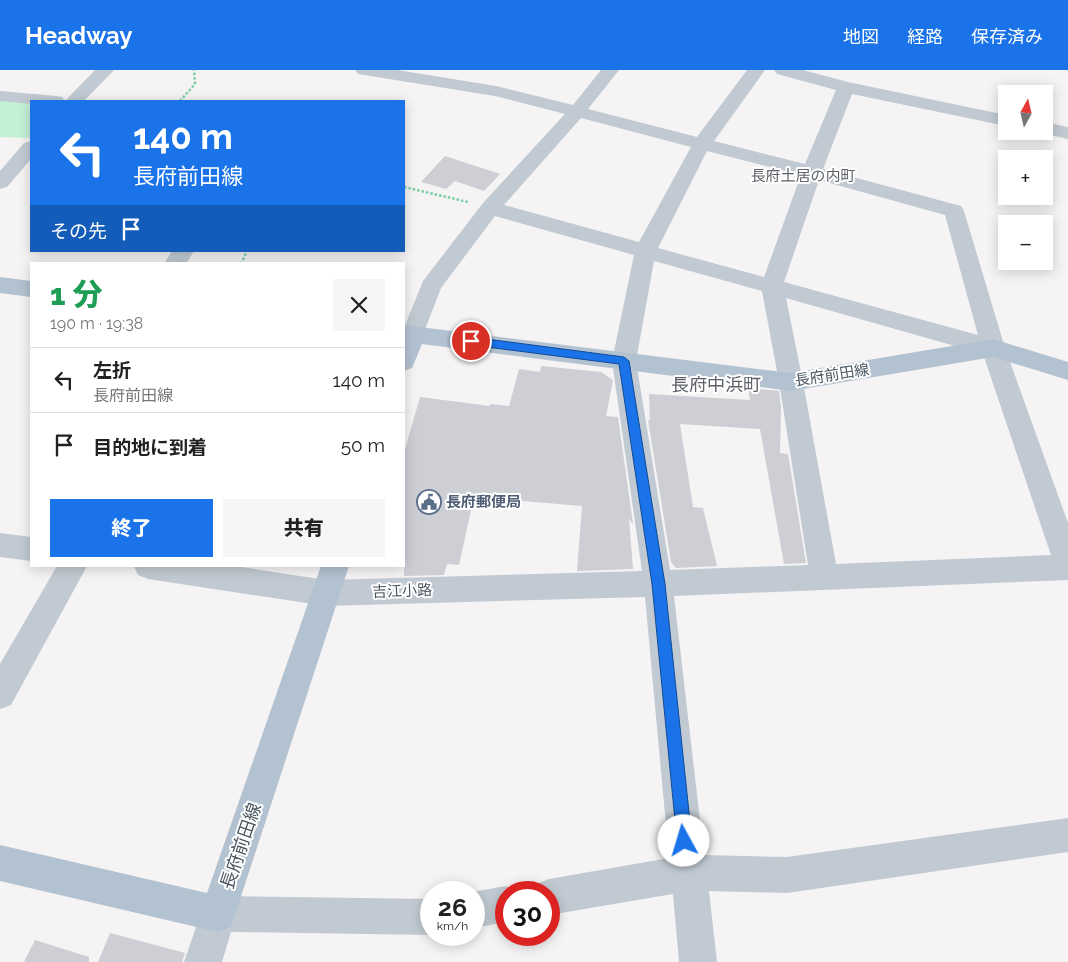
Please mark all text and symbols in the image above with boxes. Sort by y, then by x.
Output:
text: Headway [25,21,133,50]
text: 地図 [843,26,879,47]
text: 経路 [907,26,943,47]
text: 保存済み [971,26,1043,47]
north arrow [998,85,1052,140]
map controls [998,85,1053,270]
text: 140 m [133,116,233,157]
icon: left [50,120,115,185]
button: + [998,150,1053,205]
text: 長府前田線 [133,163,243,189]
district label: 長府土居の内町 [750,167,856,185]
icon: arrive [117,215,145,243]
button: − [998,215,1053,270]
text: その先 [50,220,107,242]
text: 1 分 [50,277,103,312]
button: close [333,279,385,331]
text: 190 m · 19:38 [50,314,143,333]
pin [450,320,492,362]
icon: arrive [457,327,485,355]
text: 左折 [93,359,131,381]
street label: 長府前田線 [794,360,870,390]
icon: left [50,366,78,394]
text: 140 m [333,369,385,391]
district label: 長府中浜町 [671,374,761,395]
text: 長府前田線 [93,386,173,405]
icon: arrive [50,431,78,459]
text: 50 m [341,434,385,456]
text: 目的地に到着 [93,436,207,458]
public building icon: 長府郵便局 [416,489,442,515]
place label: 長府郵便局 [446,493,521,511]
button: 終了 [50,499,213,557]
button: 共有 [223,499,385,557]
street label: 吉江小路 [372,581,432,601]
street label: 長府前田線 [216,800,265,892]
position arrow [657,814,709,866]
speed limit sign: 30 [495,881,560,946]
text: 26 [438,892,467,922]
text: km/h [437,919,468,933]

